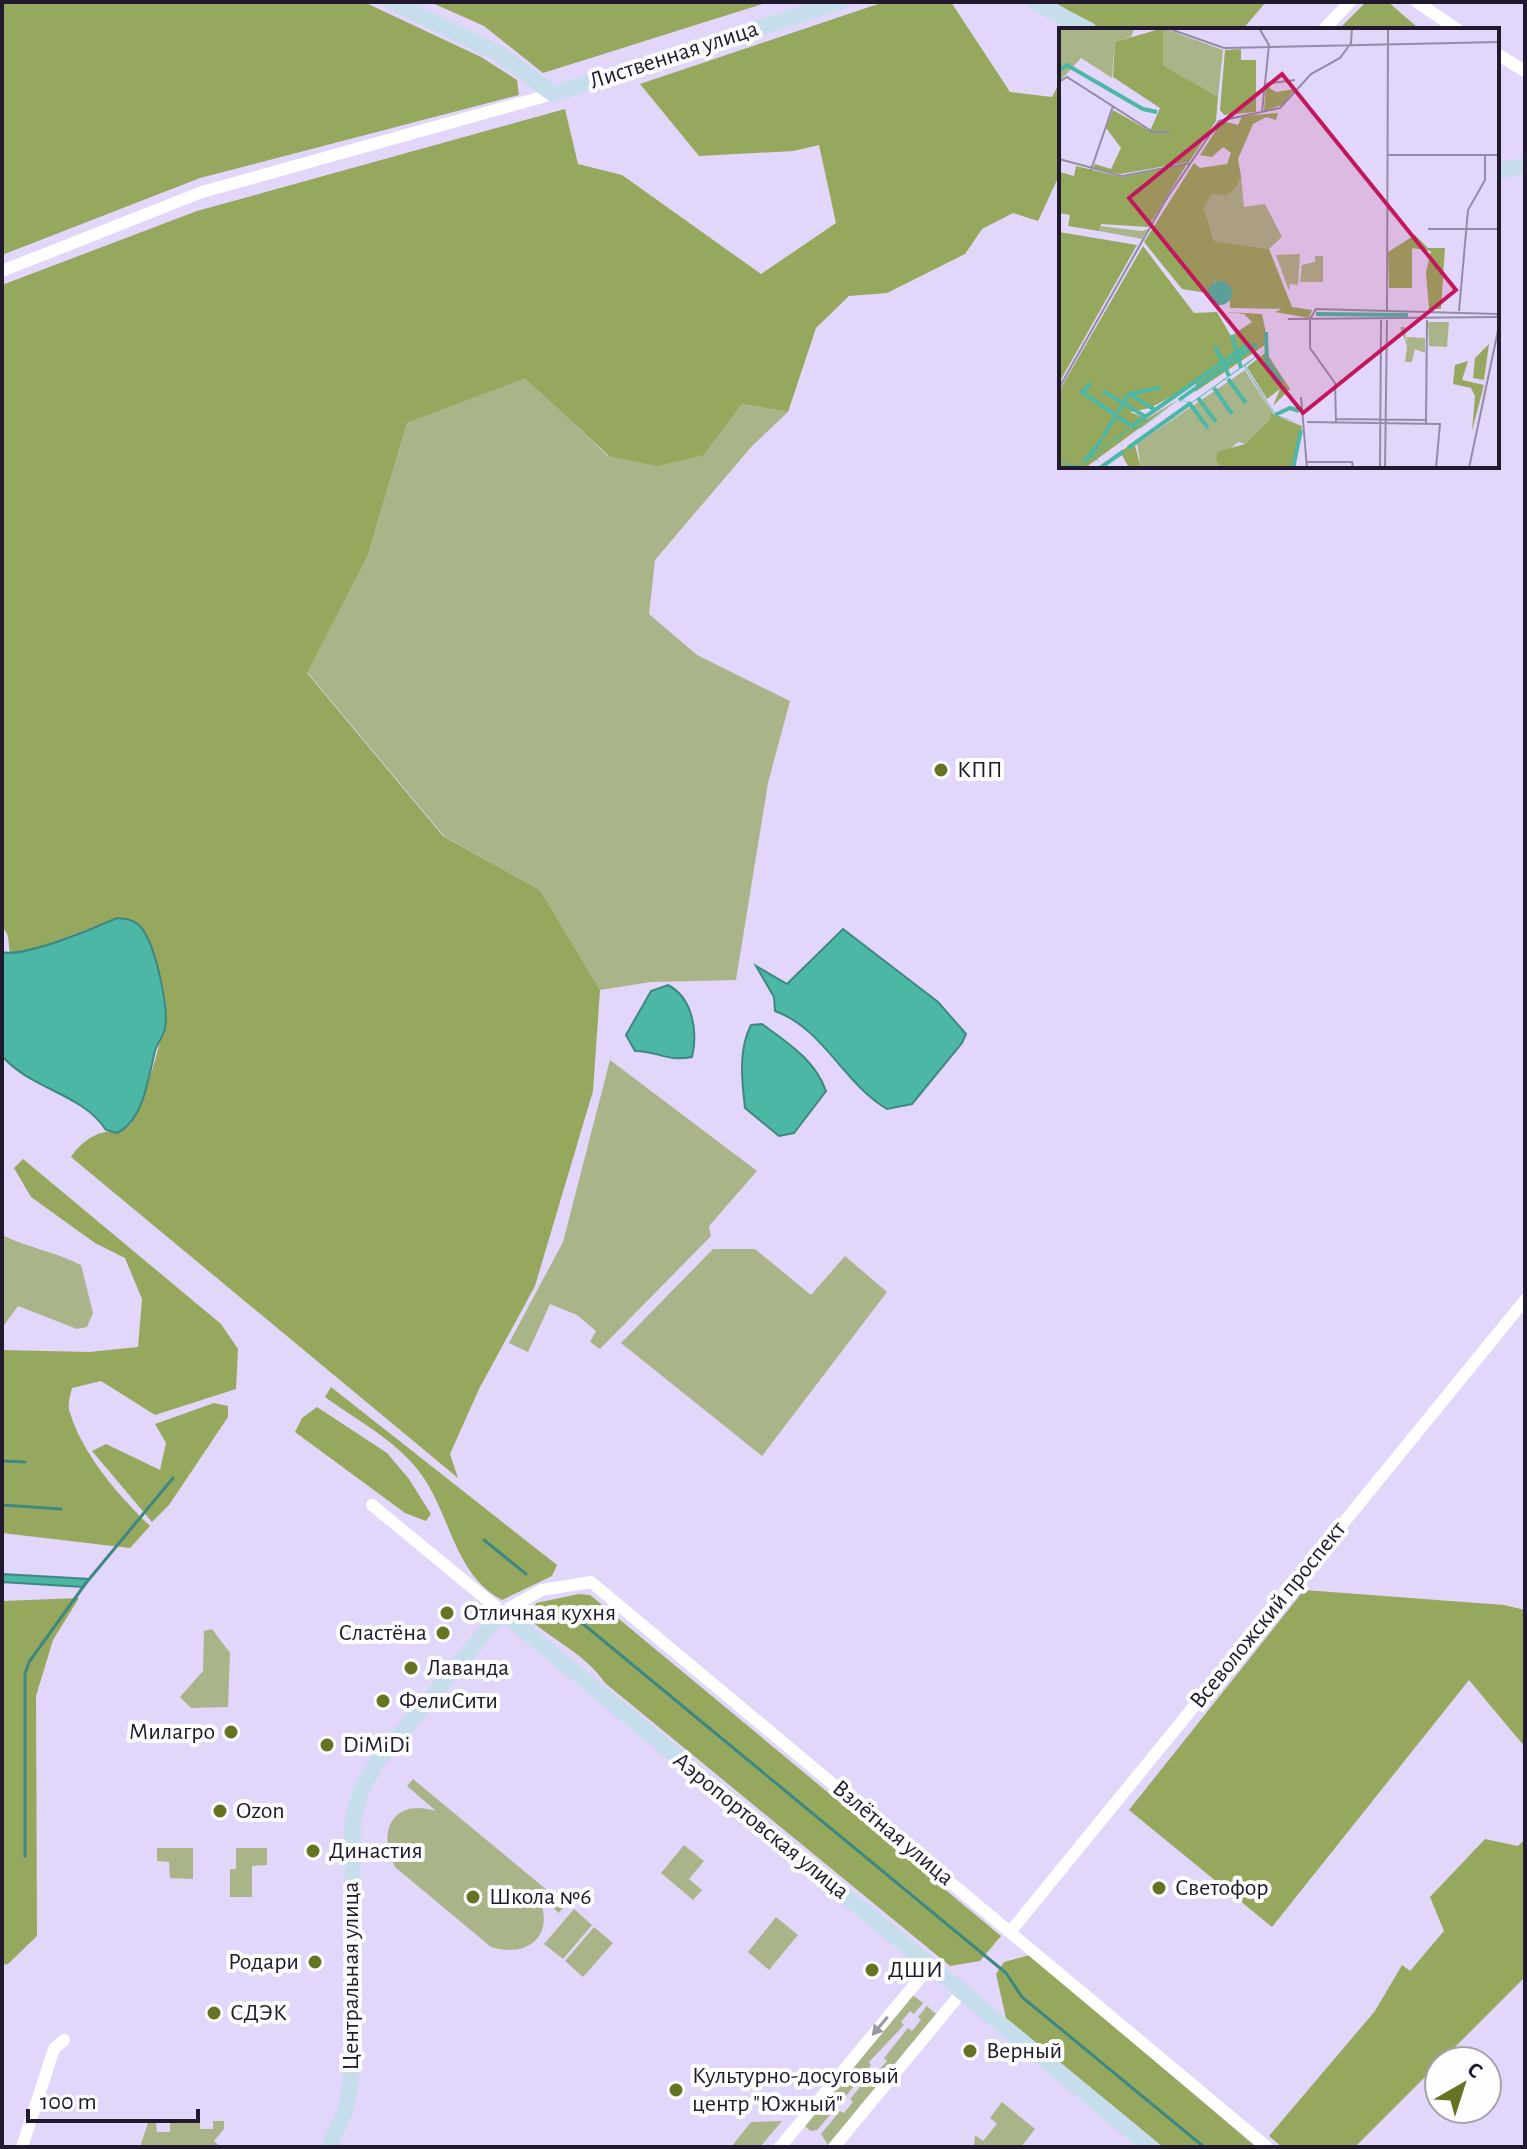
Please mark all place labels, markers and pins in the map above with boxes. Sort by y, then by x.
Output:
place label: КПП [957,758,1003,782]
marker: КПП [932,761,950,779]
place label: Отличная кухня [463,1601,616,1625]
marker: Отличная кухня [438,1604,456,1622]
place label: Сластёна [338,1621,427,1645]
marker: Сластёна [434,1624,452,1642]
place label: Лаванда [427,1656,509,1680]
marker: Лаванда [402,1659,420,1677]
place label: ФелиСити [399,1689,498,1713]
marker: ФелиСити [374,1692,392,1710]
place label: Милагро [129,1720,215,1744]
marker: Милагро [222,1723,240,1741]
place label: DiMiDi [343,1733,410,1757]
marker: DiMiDi [318,1736,336,1754]
place label: Ozon [236,1799,285,1823]
marker: Ozon [211,1802,229,1820]
place label: Династия [329,1839,423,1863]
marker: Династия [304,1842,322,1860]
place label: Светофор [1175,1876,1268,1900]
marker: Светофор [1150,1879,1168,1897]
place label: Школа №6 [489,1885,592,1909]
marker: Школа №6 [464,1888,482,1906]
place label: Родари [228,1950,299,1974]
marker: Родари [306,1953,324,1971]
place label: ДШИ [888,1958,943,1982]
marker: ДШИ [863,1961,881,1979]
place label: СДЭК [230,2001,287,2025]
marker: СДЭК [205,2004,223,2022]
place label: Верный [986,2039,1062,2063]
marker: Верный [961,2042,979,2060]
place label: Культурно-досуговый центр "Южный" [692,2064,899,2116]
marker: Культурно-досуговый центр "Южный" [667,2081,685,2099]

